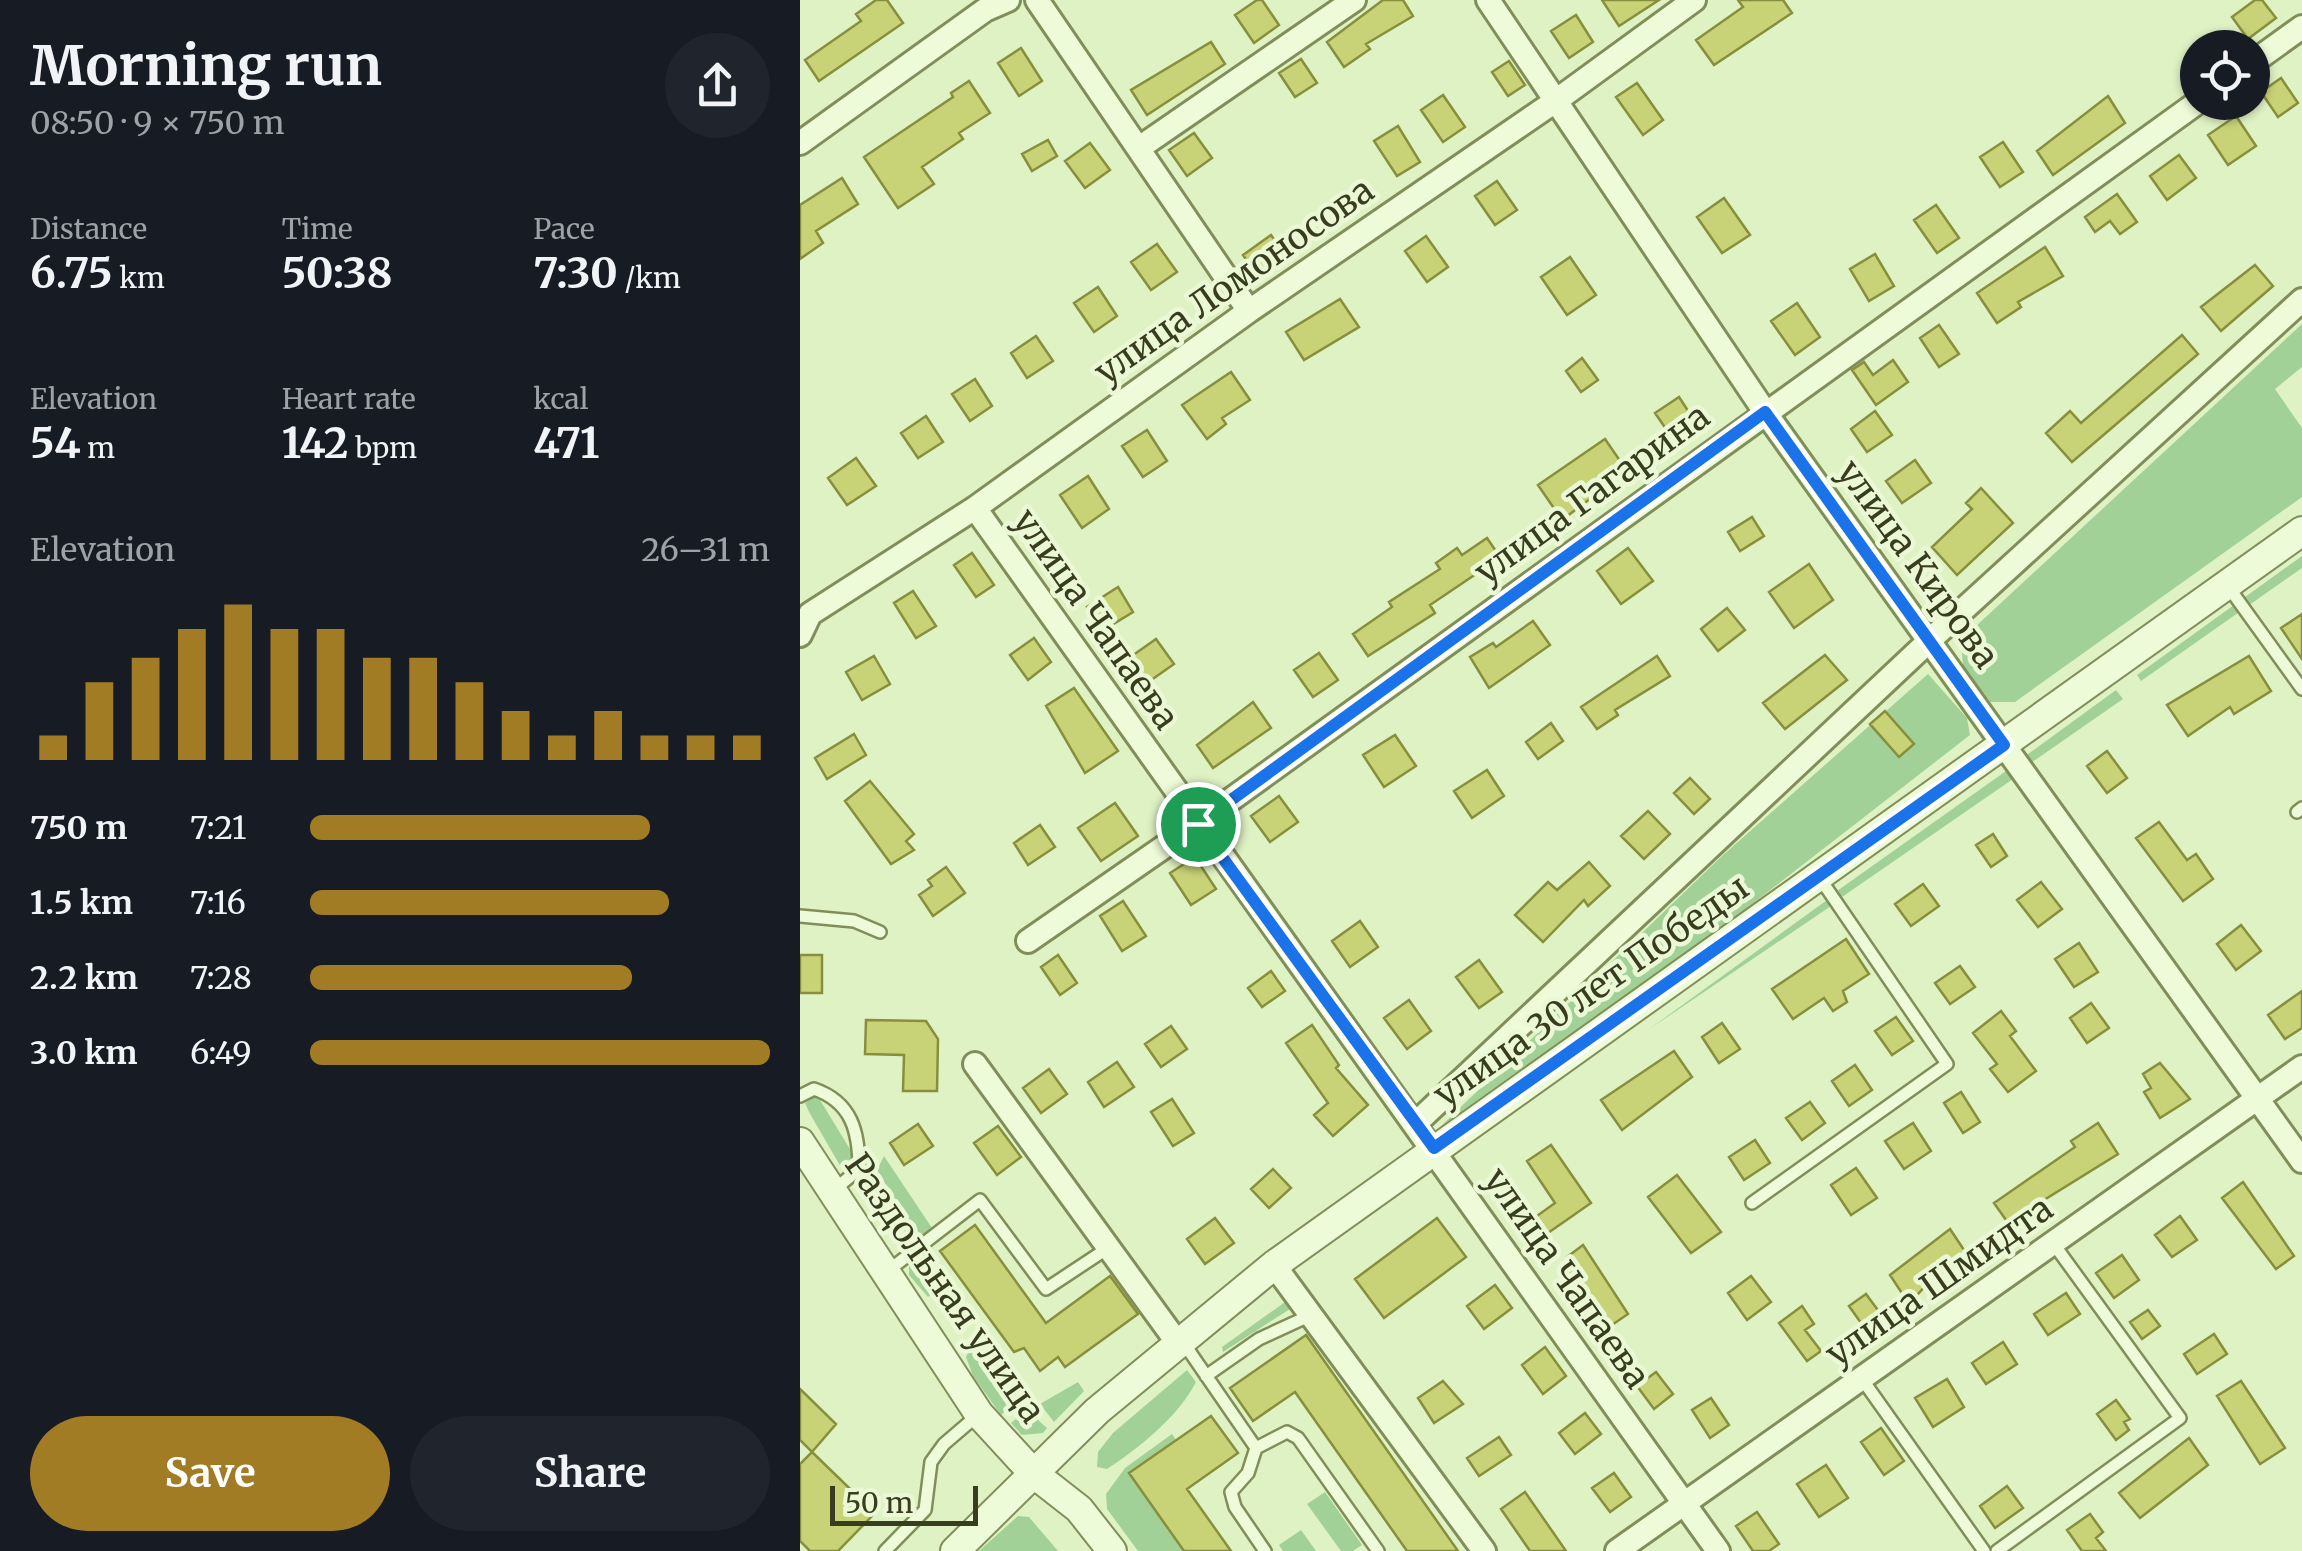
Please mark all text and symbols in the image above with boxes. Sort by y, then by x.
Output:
map controls [2180,30,2270,120]
button: locate [2180,30,2270,120]
text: Morning run [30,31,382,100]
button: share [665,33,770,138]
text: 08:50 · 9 × 750 m [30,103,285,143]
street label: улица Ломоносова [1086,168,1382,394]
text: Distance [30,211,147,247]
text: Time [282,211,353,247]
text: Pace [533,211,595,247]
text: 6.75 [30,247,113,299]
text: 50:38 [282,247,393,299]
text: 7:30 [533,247,618,299]
text: km [113,260,165,296]
text: /km [618,260,681,296]
text: Elevation [30,381,157,417]
text: Heart rate [282,381,416,417]
text: kcal [533,381,588,417]
street label: улица Гагарина [1466,394,1718,594]
text: 54 [30,417,81,469]
text: 142 [282,417,349,469]
text: 471 [533,417,600,469]
text: m [81,430,115,466]
text: bpm [349,430,417,466]
street label: улица Кирова [1828,451,2008,677]
street label: улица Чапаева [1004,500,1188,738]
text: Elevation [30,530,175,570]
text: 26–31 m [641,530,770,570]
pin [1156,782,1241,867]
icon: arrive [1171,797,1226,852]
text: 750 m [30,808,128,848]
text: 7:21 [190,808,246,848]
street label: улица 30 лет Победы [1425,865,1757,1117]
text: 1.5 km [30,883,133,923]
text: 7:16 [190,883,246,923]
text: 2.2 km [30,958,138,998]
text: 7:28 [190,958,252,998]
text: 3.0 km [30,1033,137,1073]
text: 6:49 [190,1033,252,1073]
street label: Раздольная улица [836,1145,1054,1431]
street label: улица Чапаева [1475,1159,1659,1397]
street label: улица Шмидта [1817,1186,2061,1376]
button: Save [30,1416,390,1531]
button: Share [410,1416,770,1531]
scale bar [830,1481,978,1526]
text: 50 m [845,1485,913,1521]

